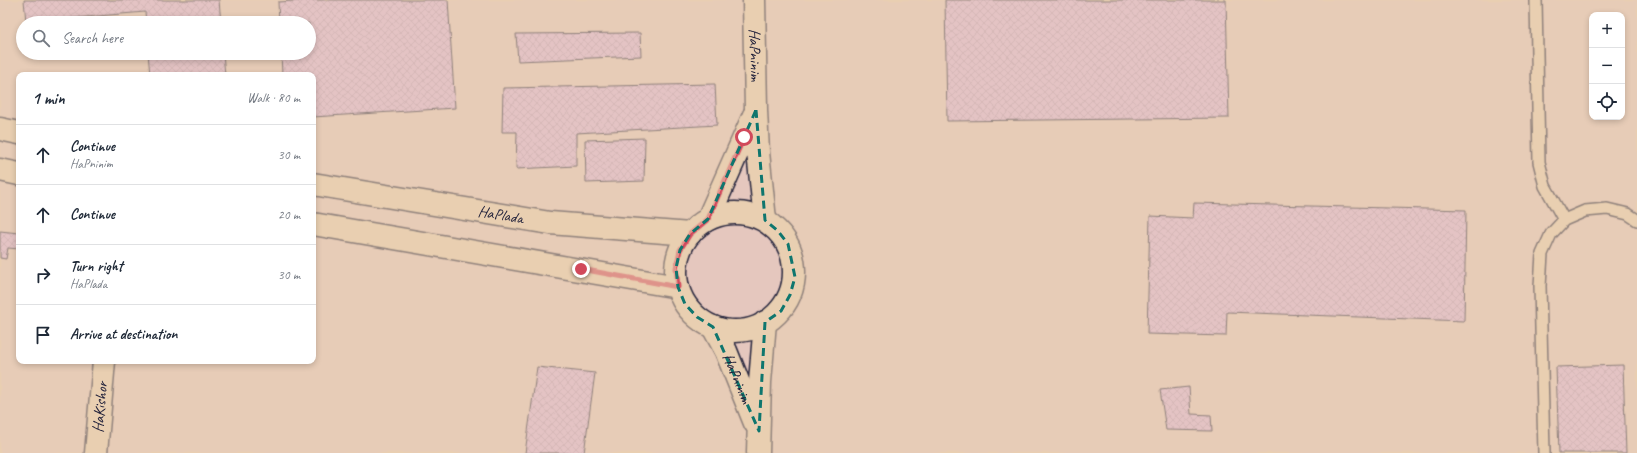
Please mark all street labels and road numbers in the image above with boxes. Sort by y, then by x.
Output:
street label: HaPninim [745,29,765,83]
street label: HaPlada [476,201,526,229]
street label: HaPninim [718,350,757,408]
street label: HaKishor [88,380,112,433]

